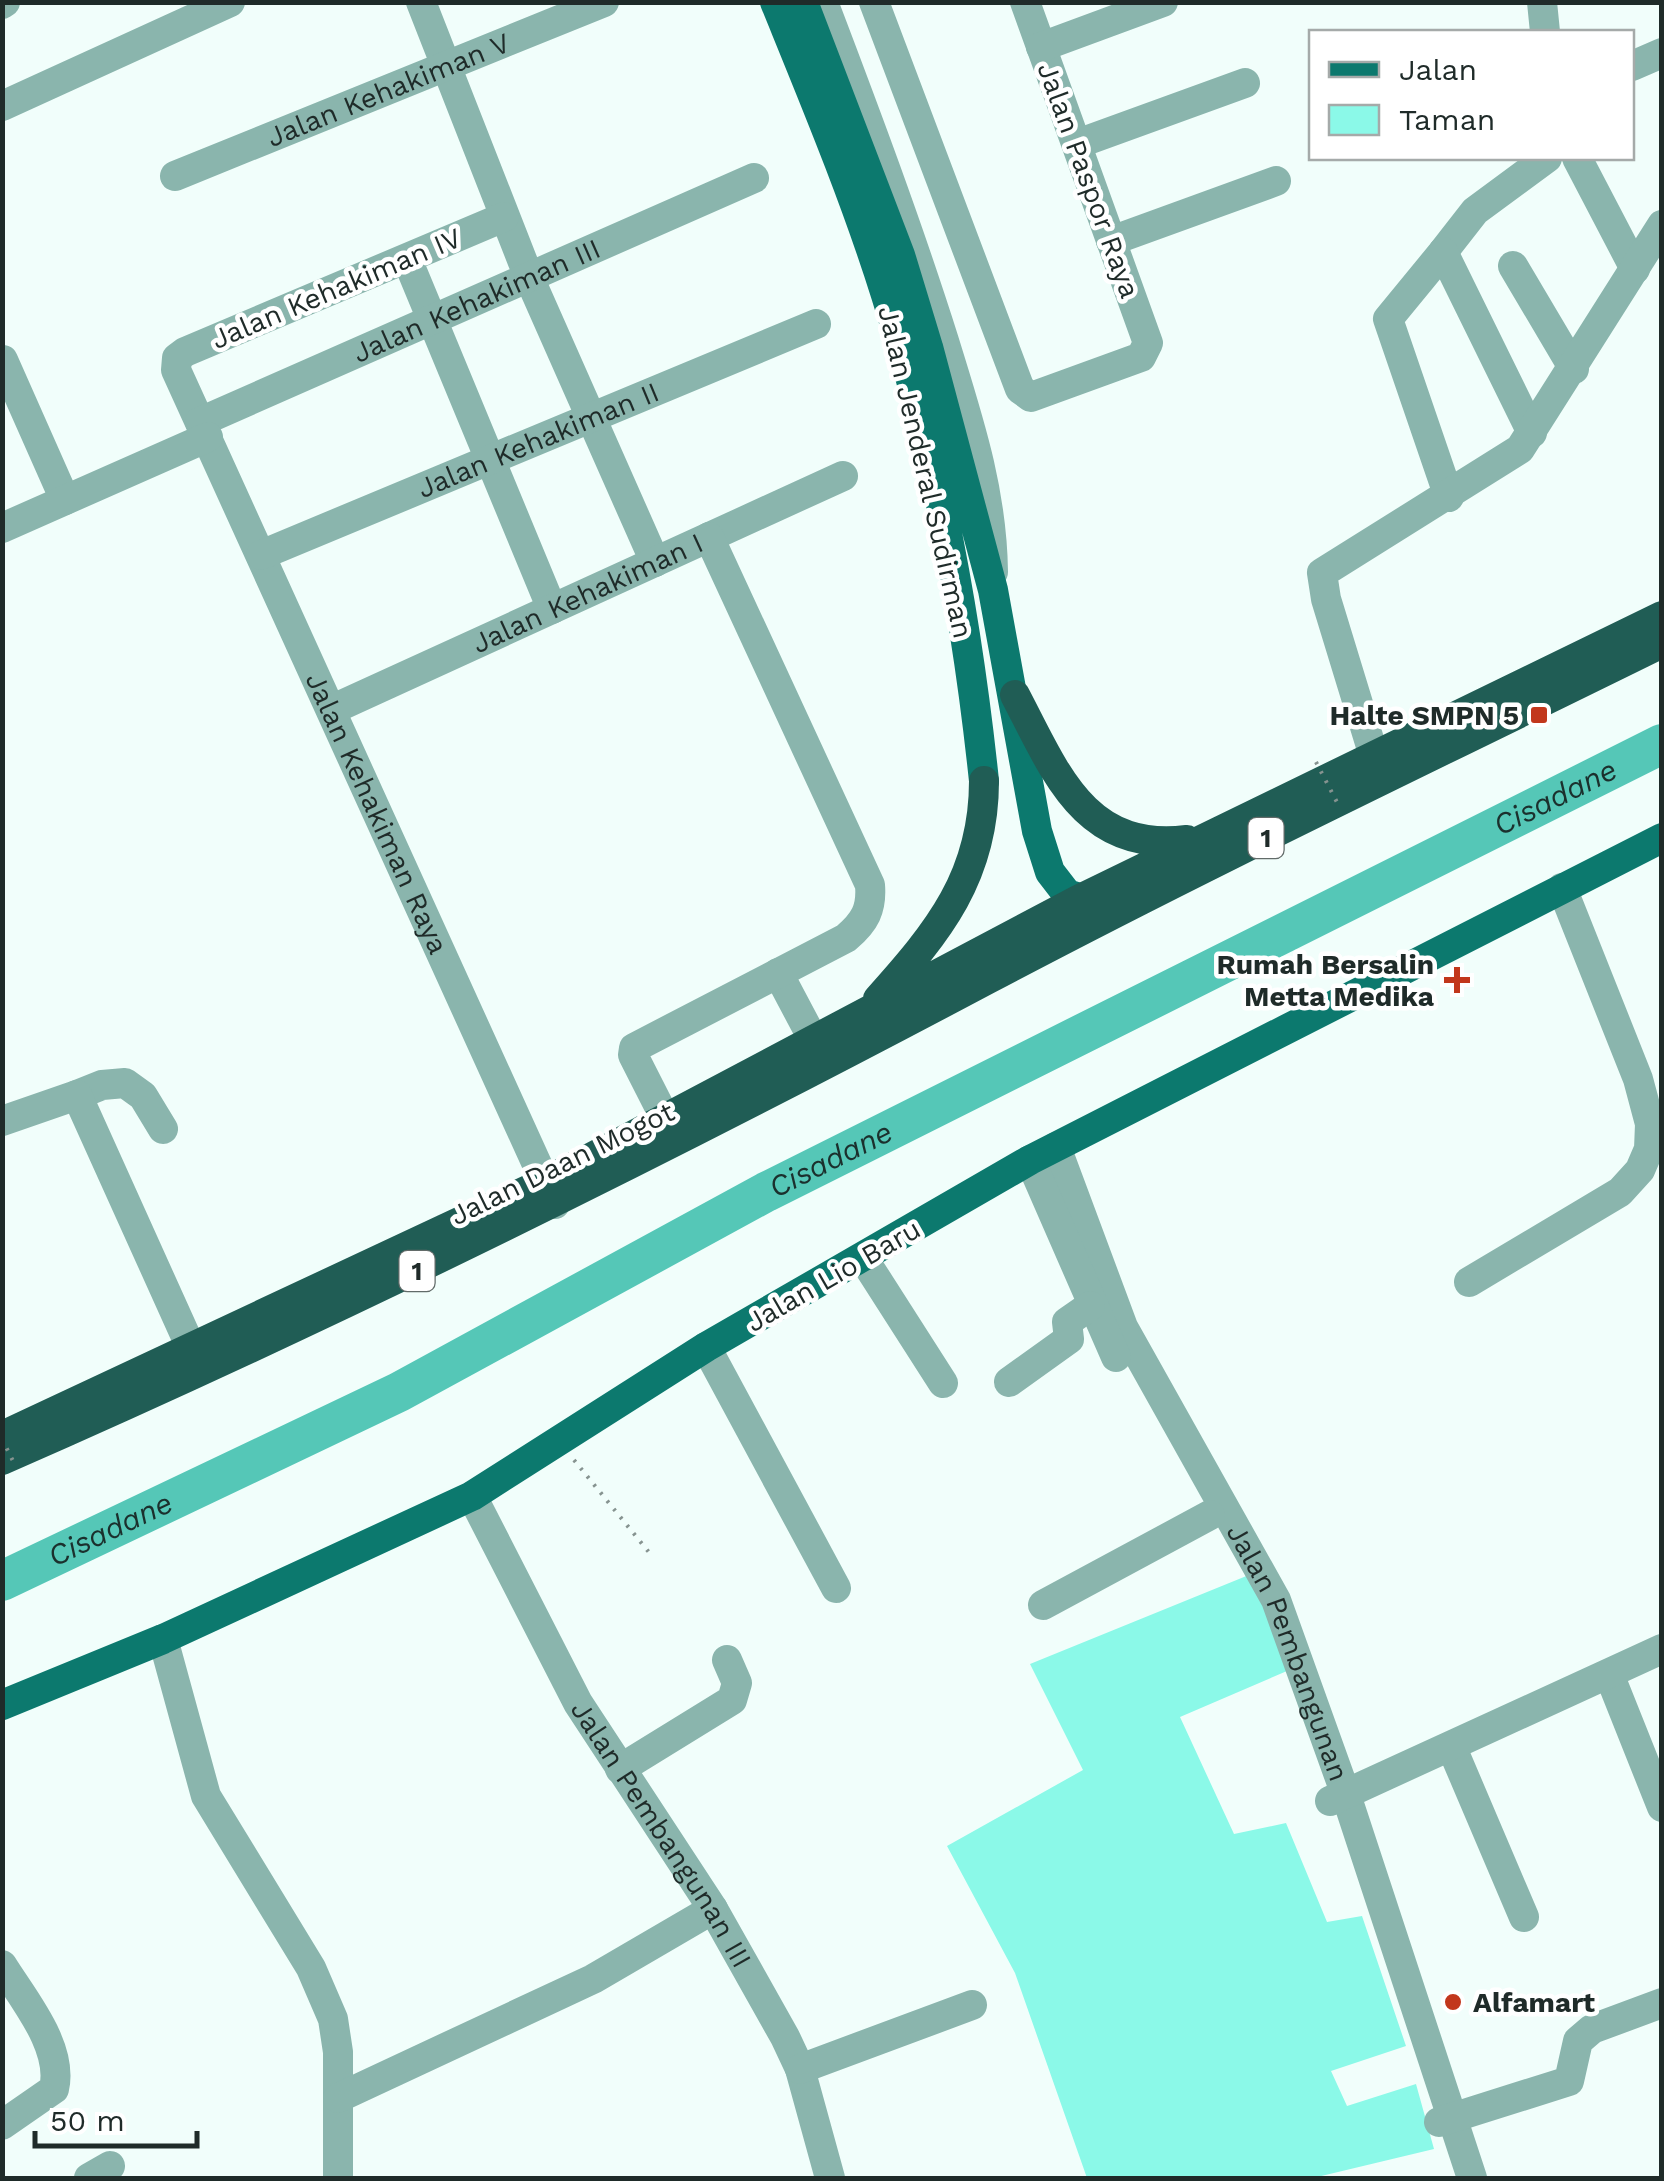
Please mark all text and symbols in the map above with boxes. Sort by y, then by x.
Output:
street label: Jalan Kehakiman V [262,26,515,154]
legend [1309,30,1634,160]
text: Jalan [1399,52,1477,87]
street label: Jalan Paspor Raya [1031,58,1147,303]
text: Taman [1399,102,1495,137]
street label: Jalan Kehakiman IV [206,221,466,356]
street label: Jalan Kehakiman III [348,232,605,370]
street label: Jalan Jenderal Sudirman [871,303,980,641]
street label: Jalan Kehakiman II [412,375,664,505]
street label: Jalan Kehakiman I [467,526,708,660]
street label: Jalan Kehakiman Raya [299,667,455,959]
place label: Halte SMPN 5 [1330,699,1519,732]
marker: Halte SMPN 5 [1528,704,1550,726]
water label: Cisadane [1487,751,1623,842]
road number: 1 [1248,818,1284,858]
place label: Rumah Bersalin Metta Medika [1217,948,1435,1013]
marker: Rumah Bersalin Metta Medika [1444,967,1470,993]
street label: Jalan Daan Mogot [445,1095,680,1232]
water label: Cisadane [763,1114,898,1205]
street label: Jalan Lio Baru [740,1212,926,1339]
road number: 1 [400,1251,434,1291]
water label: Cisadane [42,1484,178,1573]
street label: Jalan Pembangunan [1220,1518,1356,1785]
street label: Jalan Pembangunan III [564,1695,758,1973]
place label: Alfamart [1473,1986,1595,2019]
marker: Alfamart [1442,1991,1464,2013]
scale bar [35,2086,198,2148]
text: 50 m [50,2103,125,2138]

